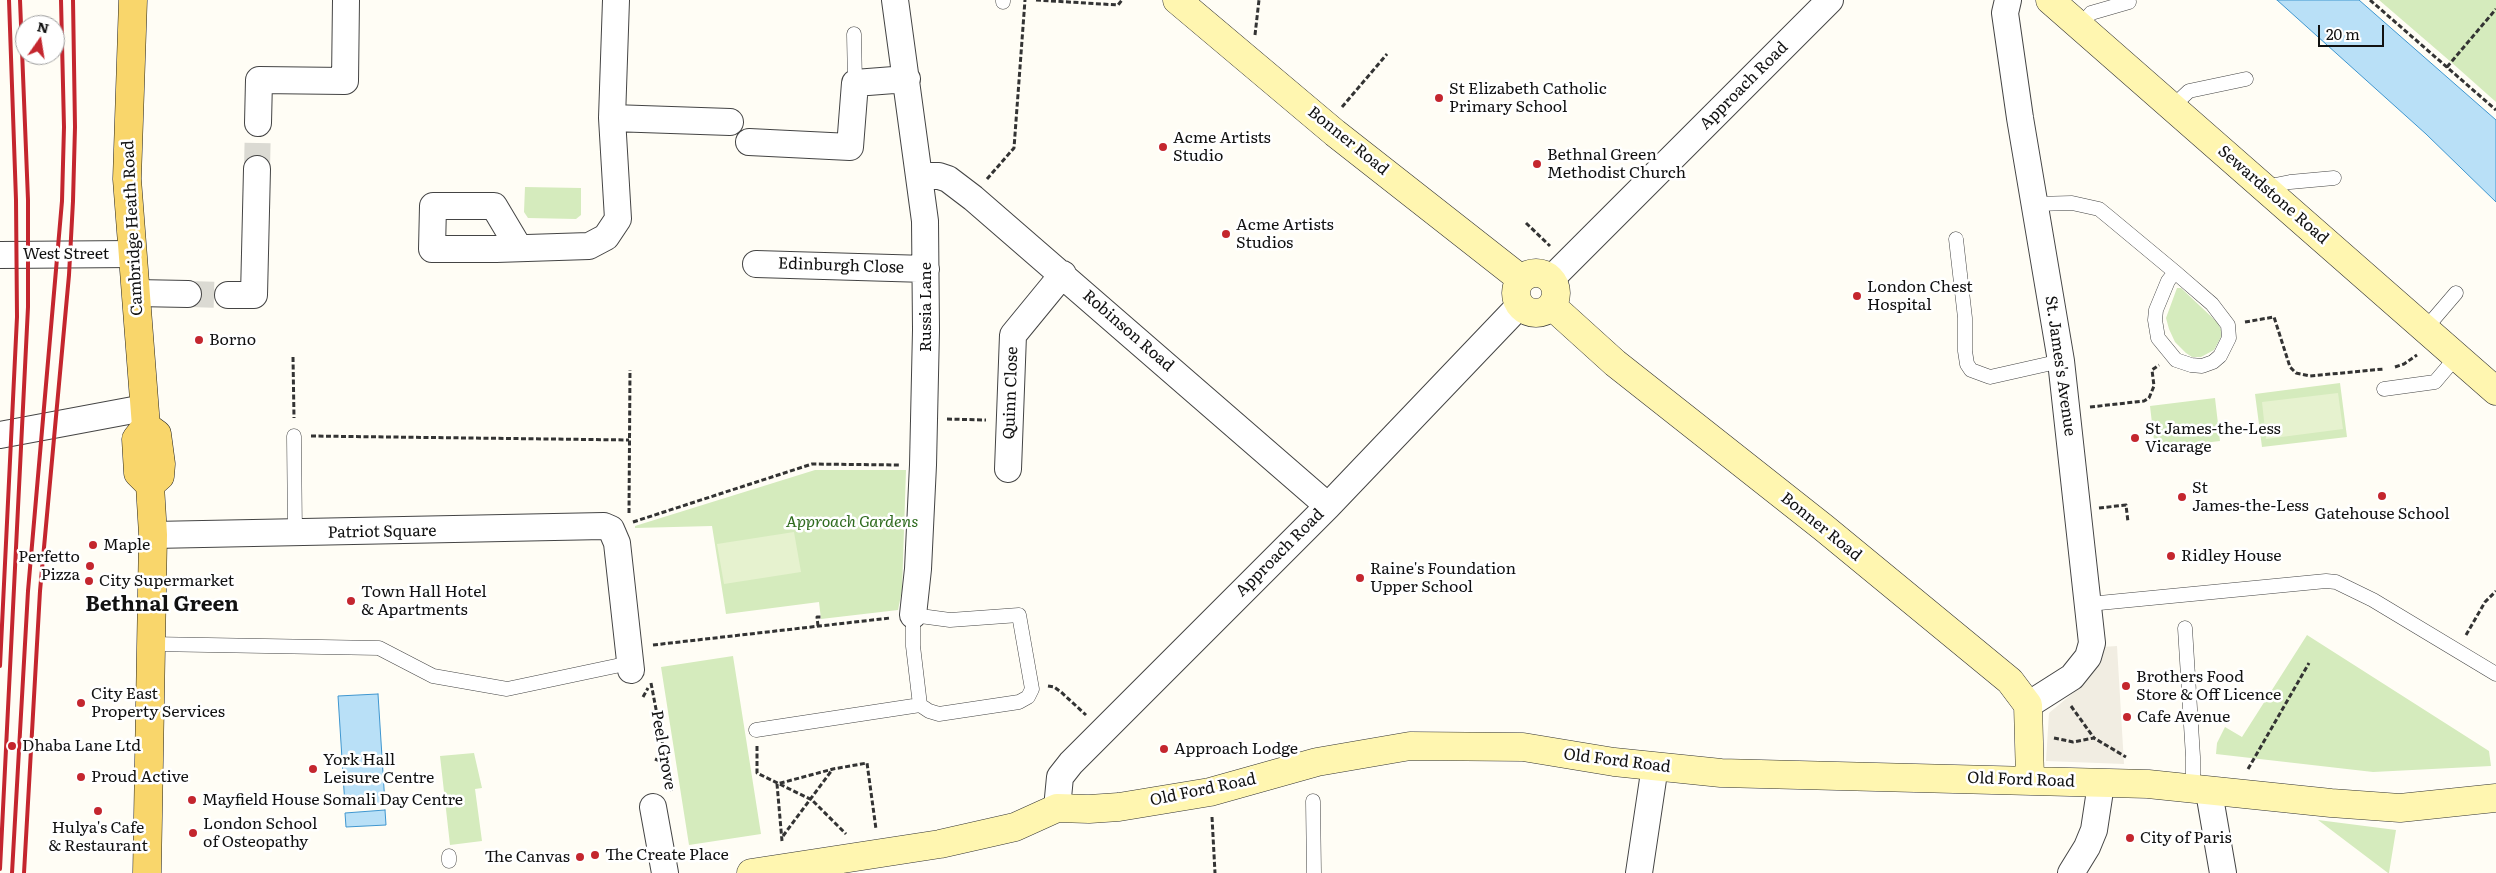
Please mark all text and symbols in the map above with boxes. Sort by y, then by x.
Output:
north arrow [15,15,65,65]
text: N [35,15,51,37]
scale bar [2321,15,2387,47]
text: 20 m [2326,22,2360,45]
street label: Approach Road [1696,38,1792,134]
place label: St Elizabeth Catholic Primary School [1449,79,1607,117]
marker: St Elizabeth Catholic Primary School [1433,92,1445,104]
street label: Bonner Road [1304,103,1392,179]
place label: Acme Artists Studio [1173,128,1271,166]
street label: Cambridge Heath Road [119,140,147,316]
marker: Acme Artists Studio [1157,141,1169,153]
street label: Sewardstone Road [2214,142,2332,248]
place label: Bethnal Green Methodist Church [1547,145,1686,183]
marker: Bethnal Green Methodist Church [1531,158,1543,170]
place label: Acme Artists Studios [1236,215,1334,253]
marker: Acme Artists Studios [1220,228,1232,240]
street label: West Street [23,244,109,264]
street label: Edinburgh Close [778,254,904,278]
street label: Russia Lane [916,262,936,352]
place label: London Chest Hospital [1867,277,1973,315]
street label: Robinson Road [1078,286,1178,376]
marker: London Chest Hospital [1851,290,1863,302]
street label: St. James's Avenue [2041,294,2079,438]
place label: Borno [209,330,256,350]
marker: Borno [193,334,205,346]
street label: Quinn Close [1000,346,1022,440]
place label: St James-the-Less Vicarage [2145,419,2281,457]
marker: St James-the-Less Vicarage [2129,432,2141,444]
place label: St James-the-Less [2192,478,2309,516]
street label: Bonner Road [1777,489,1865,565]
marker: Gatehouse School [2376,490,2388,502]
marker: St James-the-Less [2176,491,2188,503]
place label: Gatehouse School [2314,504,2450,524]
street label: Approach Road [1232,505,1328,601]
park label: Approach Gardens [786,512,918,532]
street label: Patriot Square [327,521,437,543]
place label: Maple [103,535,150,555]
marker: Maple [87,539,99,551]
place label: Ridley House [2181,546,2282,566]
place label: Perfetto Pizza [18,547,80,585]
marker: Ridley House [2165,550,2177,562]
place label: Raine's Foundation Upper School [1370,559,1516,597]
marker: Perfetto Pizza [84,560,96,572]
place label: City Supermarket [99,571,234,591]
marker: Raine's Foundation Upper School [1354,572,1366,584]
marker: City Supermarket [83,575,95,587]
place label: Town Hall Hotel & Apartments [361,582,487,620]
district label: Bethnal Green [85,592,239,618]
marker: Town Hall Hotel & Apartments [345,595,357,607]
place label: Brothers Food Store & Off Licence [2136,667,2281,705]
marker: Brothers Food Store & Off Licence [2120,680,2132,692]
place label: City East Property Services [91,684,225,722]
marker: City East Property Services [75,697,87,709]
place label: Cafe Avenue [2137,707,2230,727]
street label: Peel Grove [647,709,679,791]
marker: Cafe Avenue [2121,711,2133,723]
place label: Dhaba Lane Ltd [22,736,141,756]
place label: Approach Lodge [1174,739,1298,759]
marker: Dhaba Lane Ltd [6,740,18,752]
marker: Approach Lodge [1158,743,1170,755]
street label: Old Ford Road [1562,745,1672,777]
place label: York Hall Leisure Centre [323,750,434,788]
marker: York Hall Leisure Centre [307,763,319,775]
place label: Proud Active [91,767,189,787]
street label: Old Ford Road [1148,769,1258,811]
street label: Old Ford Road [1967,769,2075,791]
marker: Proud Active [75,771,87,783]
place label: Mayfield House Somali Day Centre [202,790,463,810]
marker: Mayfield House Somali Day Centre [186,794,198,806]
marker: Hulya's Cafe & Restaurant [92,805,104,817]
place label: London School of Osteopathy [203,814,317,852]
place label: Hulya's Cafe & Restaurant [48,818,148,856]
marker: London School of Osteopathy [187,827,199,839]
place label: City of Paris [2140,828,2232,848]
marker: City of Paris [2124,832,2136,844]
place label: The Create Place [605,845,729,865]
place label: The Canvas [484,847,570,867]
marker: The Create Place [589,849,601,861]
marker: The Canvas [574,851,586,863]

